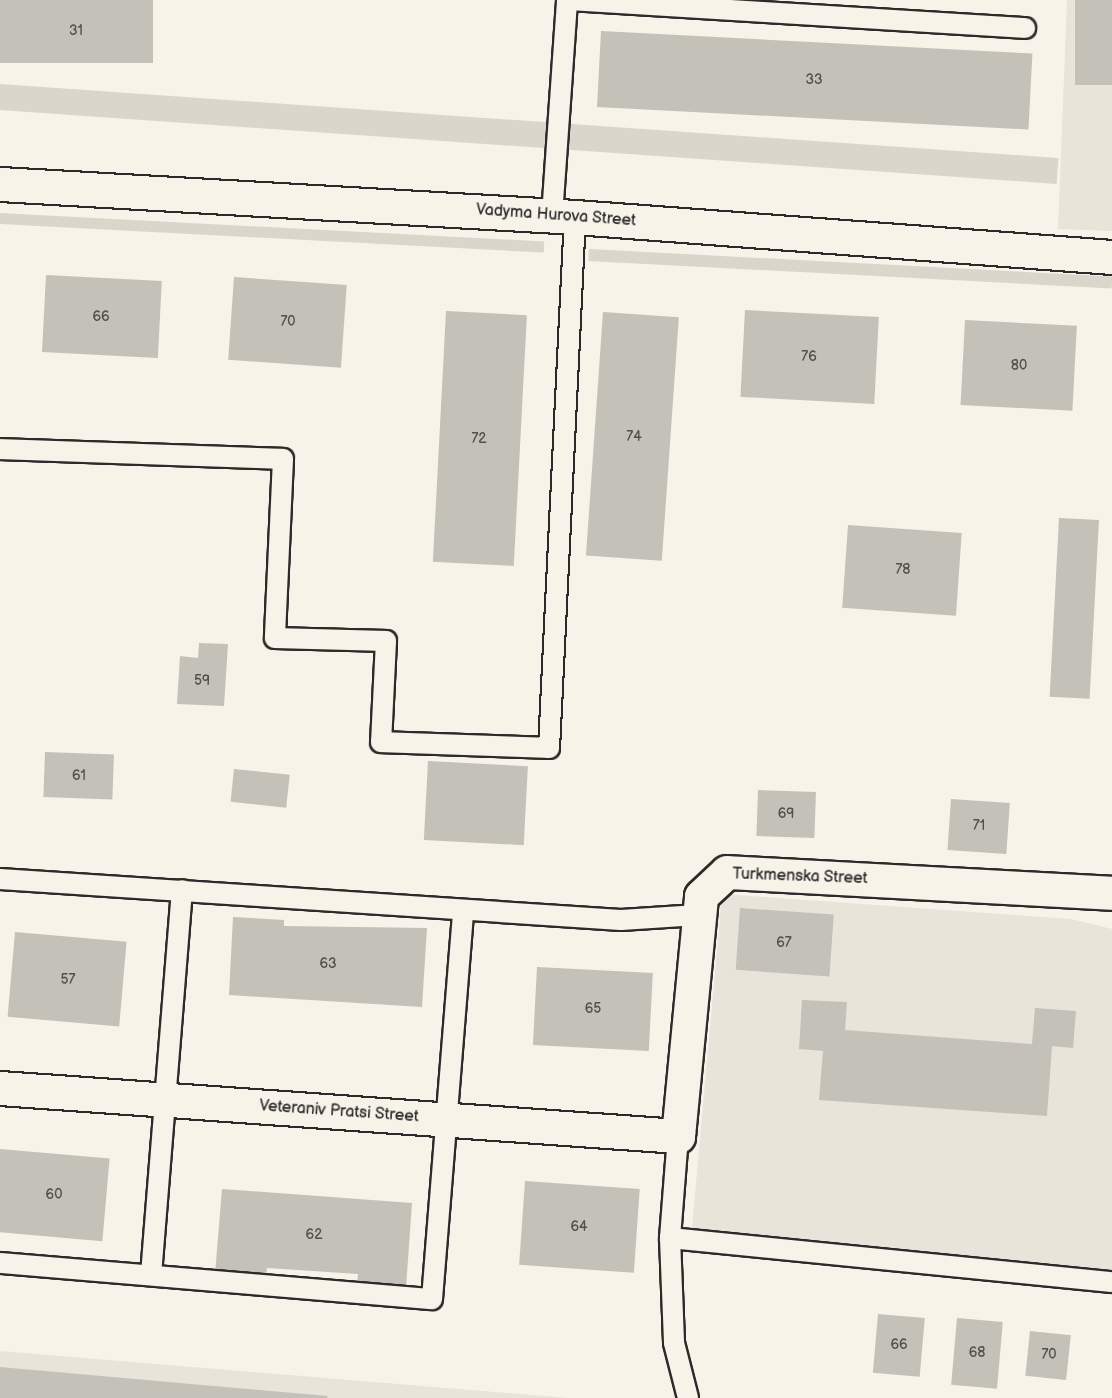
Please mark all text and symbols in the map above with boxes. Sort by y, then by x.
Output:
house number: 31 [69,23,83,39]
house number: 33 [805,72,823,88]
street label: Vadyma Hurova Street [475,201,637,231]
house number: 66 [92,309,110,325]
house number: 70 [280,314,296,330]
house number: 76 [801,349,817,365]
house number: 80 [1011,358,1027,374]
house number: 74 [626,429,642,445]
house number: 72 [471,431,487,447]
house number: 78 [895,562,911,578]
house number: 59 [194,673,210,689]
house number: 61 [72,768,86,784]
house number: 69 [778,806,794,822]
house number: 71 [973,818,985,834]
street label: Turkmenska Street [732,865,868,889]
house number: 67 [776,935,792,951]
house number: 63 [319,956,337,972]
house number: 57 [61,972,75,988]
house number: 65 [585,1001,601,1017]
street label: Veteraniv Pratsi Street [259,1097,419,1127]
house number: 60 [46,1187,62,1203]
house number: 64 [570,1219,588,1235]
house number: 62 [306,1227,322,1243]
house number: 66 [890,1337,908,1353]
house number: 68 [969,1345,985,1361]
house number: 70 [1041,1347,1057,1363]

